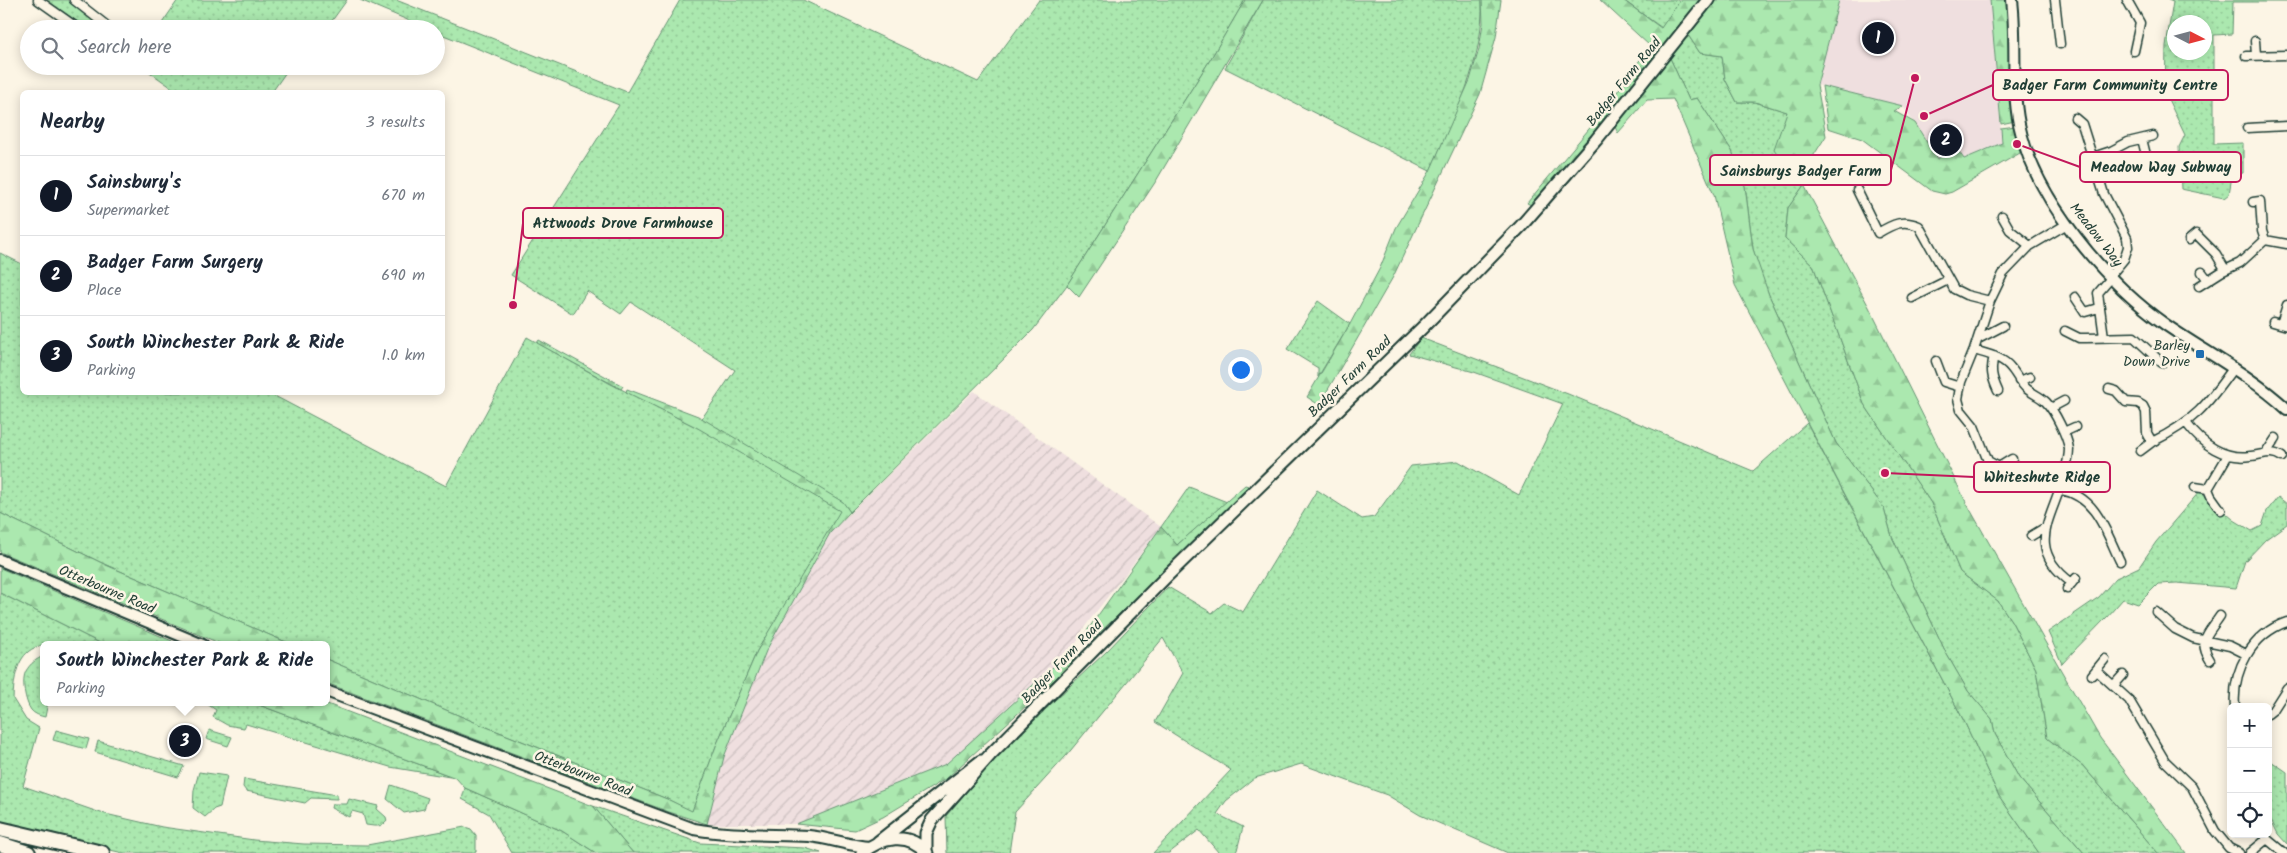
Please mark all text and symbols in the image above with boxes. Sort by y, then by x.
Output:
north arrow [2167,15,2212,60]
pin: 1 [1862,19,1894,57]
search box [20,20,445,75]
street label: Badger Farm Road [1581,32,1667,131]
text: Search here [78,33,172,63]
icon: search [38,34,66,62]
callout: Badger Farm Community Centre [1993,70,2228,100]
text: Badger Farm Community Centre [2002,74,2218,98]
text: Nearby [40,106,105,139]
text: 3 results [366,110,425,135]
pin: 2 [1930,121,1962,159]
callout: Meadow Way Subway [2080,152,2241,182]
callout: Sainsburys Badger Farm [1710,155,1891,185]
text: Meadow Way Subway [2091,156,2232,180]
text: Sainsburys Badger Farm [1720,160,1882,184]
text: Sainsbury's [87,168,181,198]
text: 1 [54,183,58,208]
text: 670 m [382,183,425,208]
text: Supermarket [87,198,170,223]
street label: Meadow Way [2064,198,2128,272]
callout: Attwoods Drove Farmhouse [523,208,723,238]
text: Attwoods Drove Farmhouse [533,212,714,236]
text: Badger Farm Surgery [87,248,263,278]
text: 2 [51,263,61,288]
text: 690 m [381,263,425,288]
text: Place [87,278,121,303]
text: South Winchester Park & Ride [87,328,344,358]
street label: Badger Farm Road [1303,331,1398,423]
place label: Barley Down Drive [2123,335,2191,373]
text: 3 [52,343,60,368]
text: 1.0 km [382,343,425,368]
marker: Barley Down Drive [2194,348,2206,360]
your location [1228,357,1254,383]
text: Parking [87,358,136,383]
callout: Whiteshute Ridge [1974,462,2110,492]
text: Whiteshute Ridge [1984,466,2101,490]
street label: Otterbourne Road [55,560,160,621]
street label: Badger Farm Road [1016,614,1108,709]
popup [40,641,330,706]
text: South Winchester Park & Ride [56,646,314,676]
text: Parking [56,676,105,701]
map controls [2227,703,2272,838]
button: + [2227,703,2272,748]
pin: 3 [169,722,201,760]
street label: Otterbourne Road [531,745,636,803]
button: − [2227,748,2272,793]
button: locate [2227,793,2272,838]

